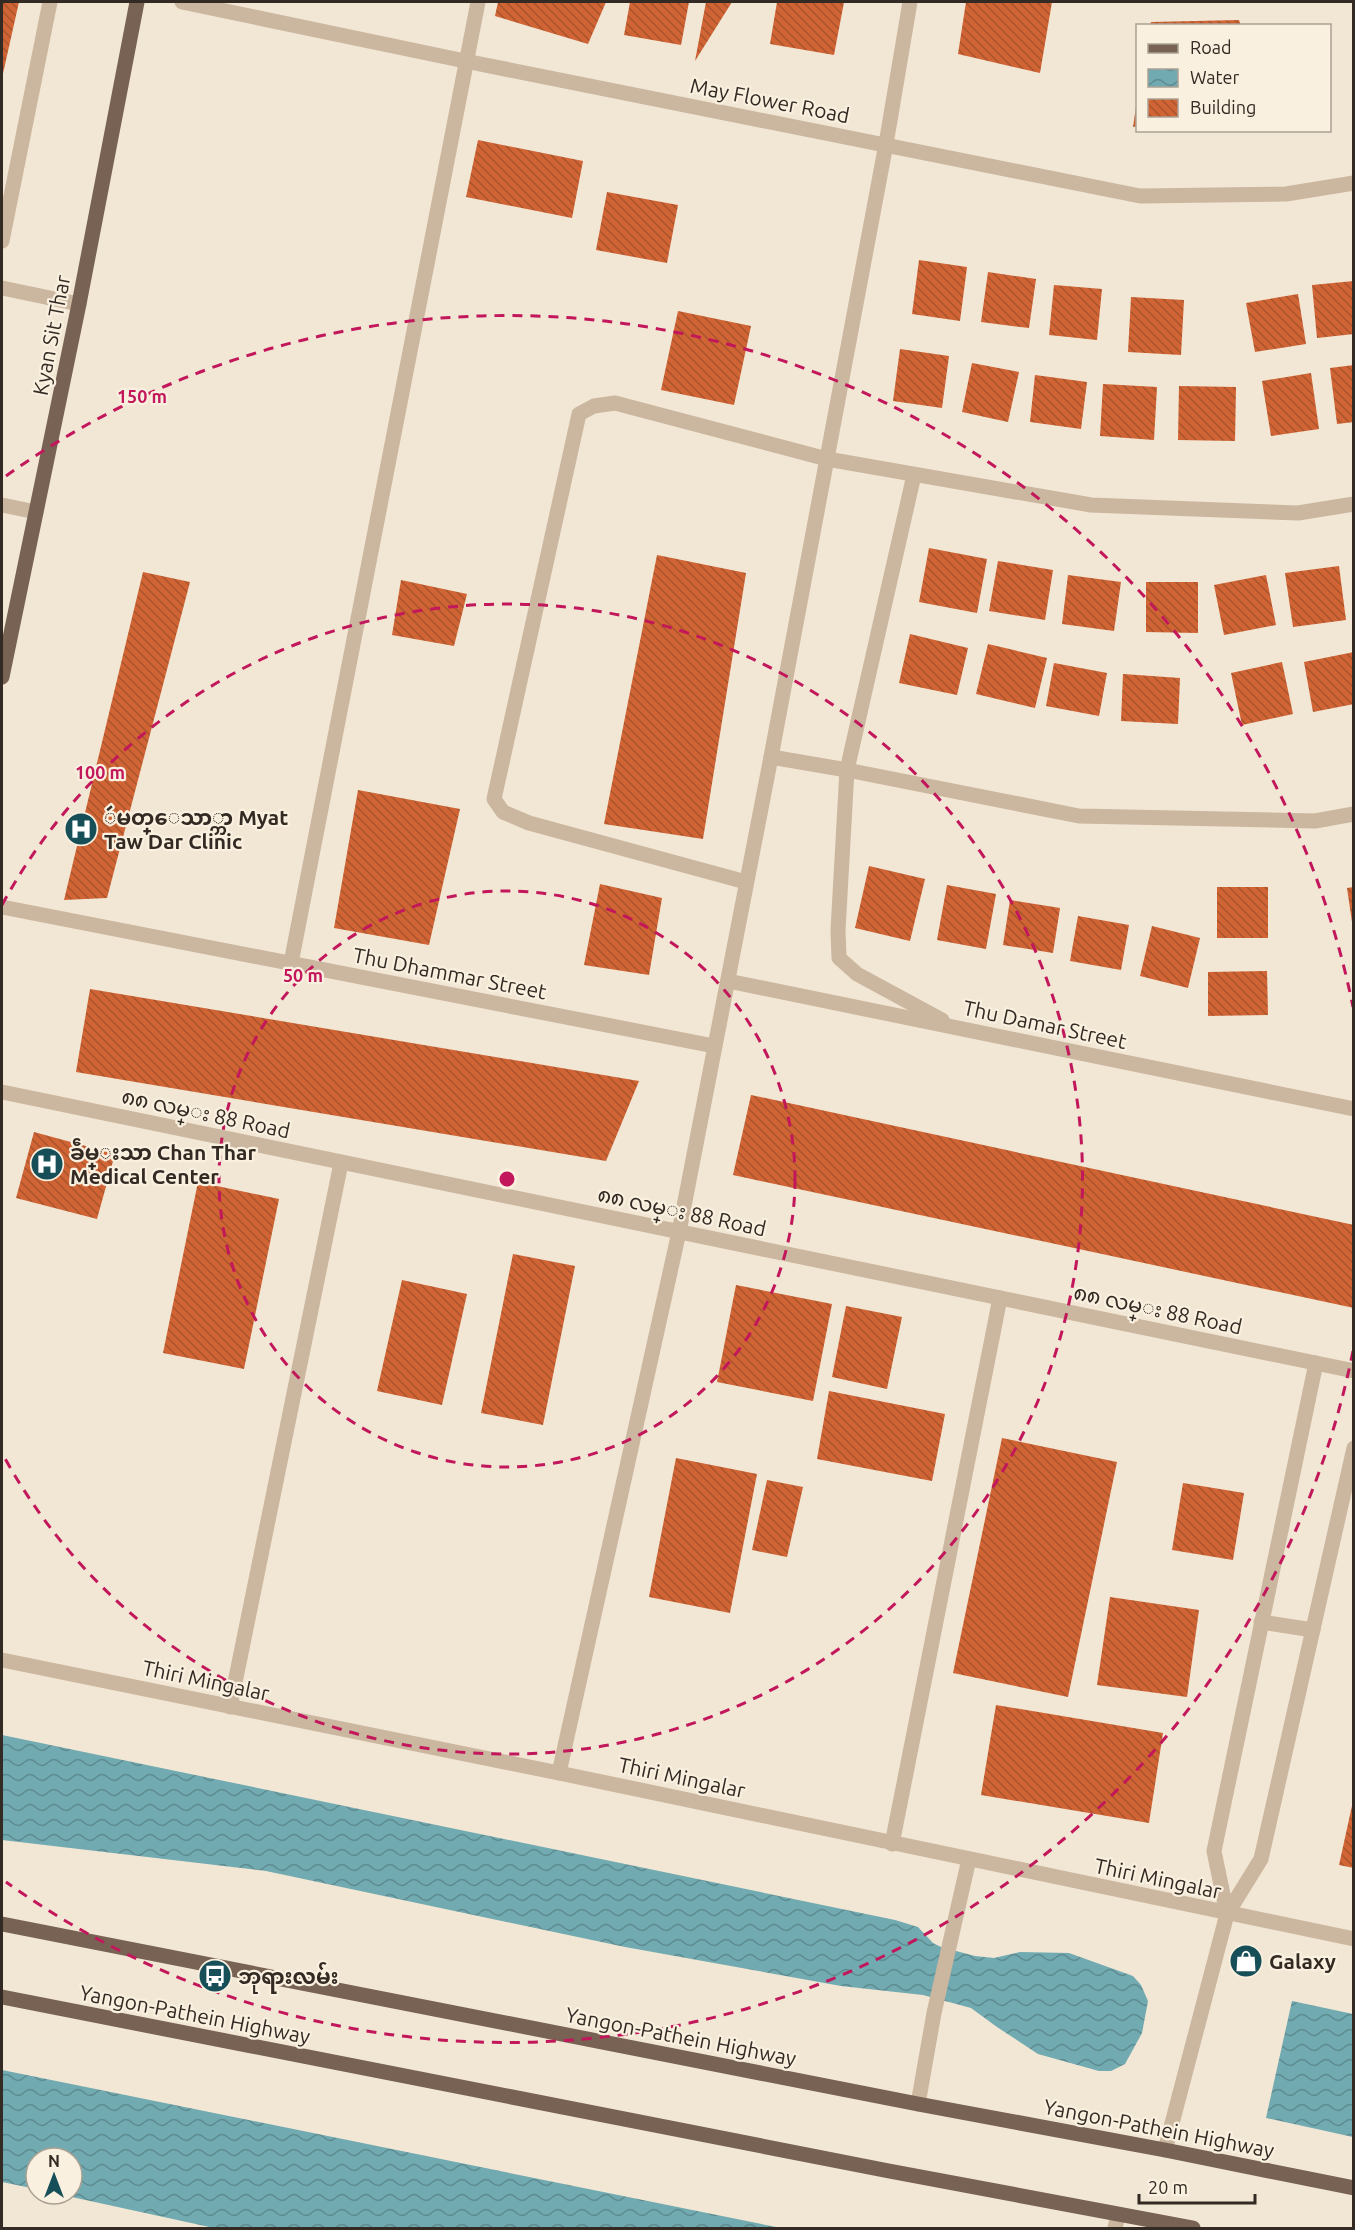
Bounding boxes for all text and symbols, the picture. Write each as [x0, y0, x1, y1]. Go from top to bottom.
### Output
legend [1136, 24, 1331, 132]
text: Road [1190, 37, 1232, 57]
text: Water [1190, 67, 1240, 87]
street label: May Flower Road [688, 73, 852, 127]
text: Building [1190, 97, 1256, 117]
street label: Kyan Sit Thar [28, 273, 74, 397]
text: 150 m [117, 386, 167, 406]
text: 100 m [75, 762, 125, 782]
place label: ဴမတ္ေသာ္တာ Myat Taw Dar Clinic [104, 805, 288, 853]
hospital icon: ဴမတ္ေသာ္တာ Myat Taw Dar Clinic [63, 811, 99, 847]
street label: Thu Dhammar Street [351, 942, 549, 1004]
text: 50 m [283, 965, 323, 985]
street label: Thu Damar Street [961, 995, 1129, 1053]
street label: ၈၈ လမ္း 88 Road [118, 1083, 292, 1148]
place label: ခဵမ္းသာ Chan Thar Medical Center [70, 1138, 256, 1188]
hospital icon: ခဵမ္းသာ Chan Thar Medical Center [29, 1146, 65, 1182]
centre of rings [497, 1169, 517, 1189]
street label: ၈၈ လမ္း 88 Road [594, 1181, 768, 1246]
street label: ၈၈ လမ္း 88 Road [1070, 1279, 1244, 1344]
street label: Thiri Mingalar [140, 1655, 272, 1705]
street label: Thiri Mingalar [616, 1752, 748, 1802]
street label: Thiri Mingalar [1092, 1853, 1224, 1903]
shop icon: Galaxy [1228, 1943, 1264, 1979]
place label: Galaxy [1269, 1949, 1336, 1973]
bus stop icon: ဘုရားလမ်း [197, 1958, 233, 1994]
place label: ဘုရားလမ်း [238, 1961, 339, 1994]
street label: Yangon-Pathein Highway [78, 1980, 312, 2048]
street label: Yangon-Pathein Highway [564, 2002, 798, 2070]
street label: Yangon-Pathein Highway [1042, 2094, 1276, 2162]
north arrow [24, 2146, 84, 2206]
text: N [48, 2152, 60, 2170]
scale bar [1139, 2167, 1254, 2205]
text: 20 m [1148, 2177, 1188, 2197]

